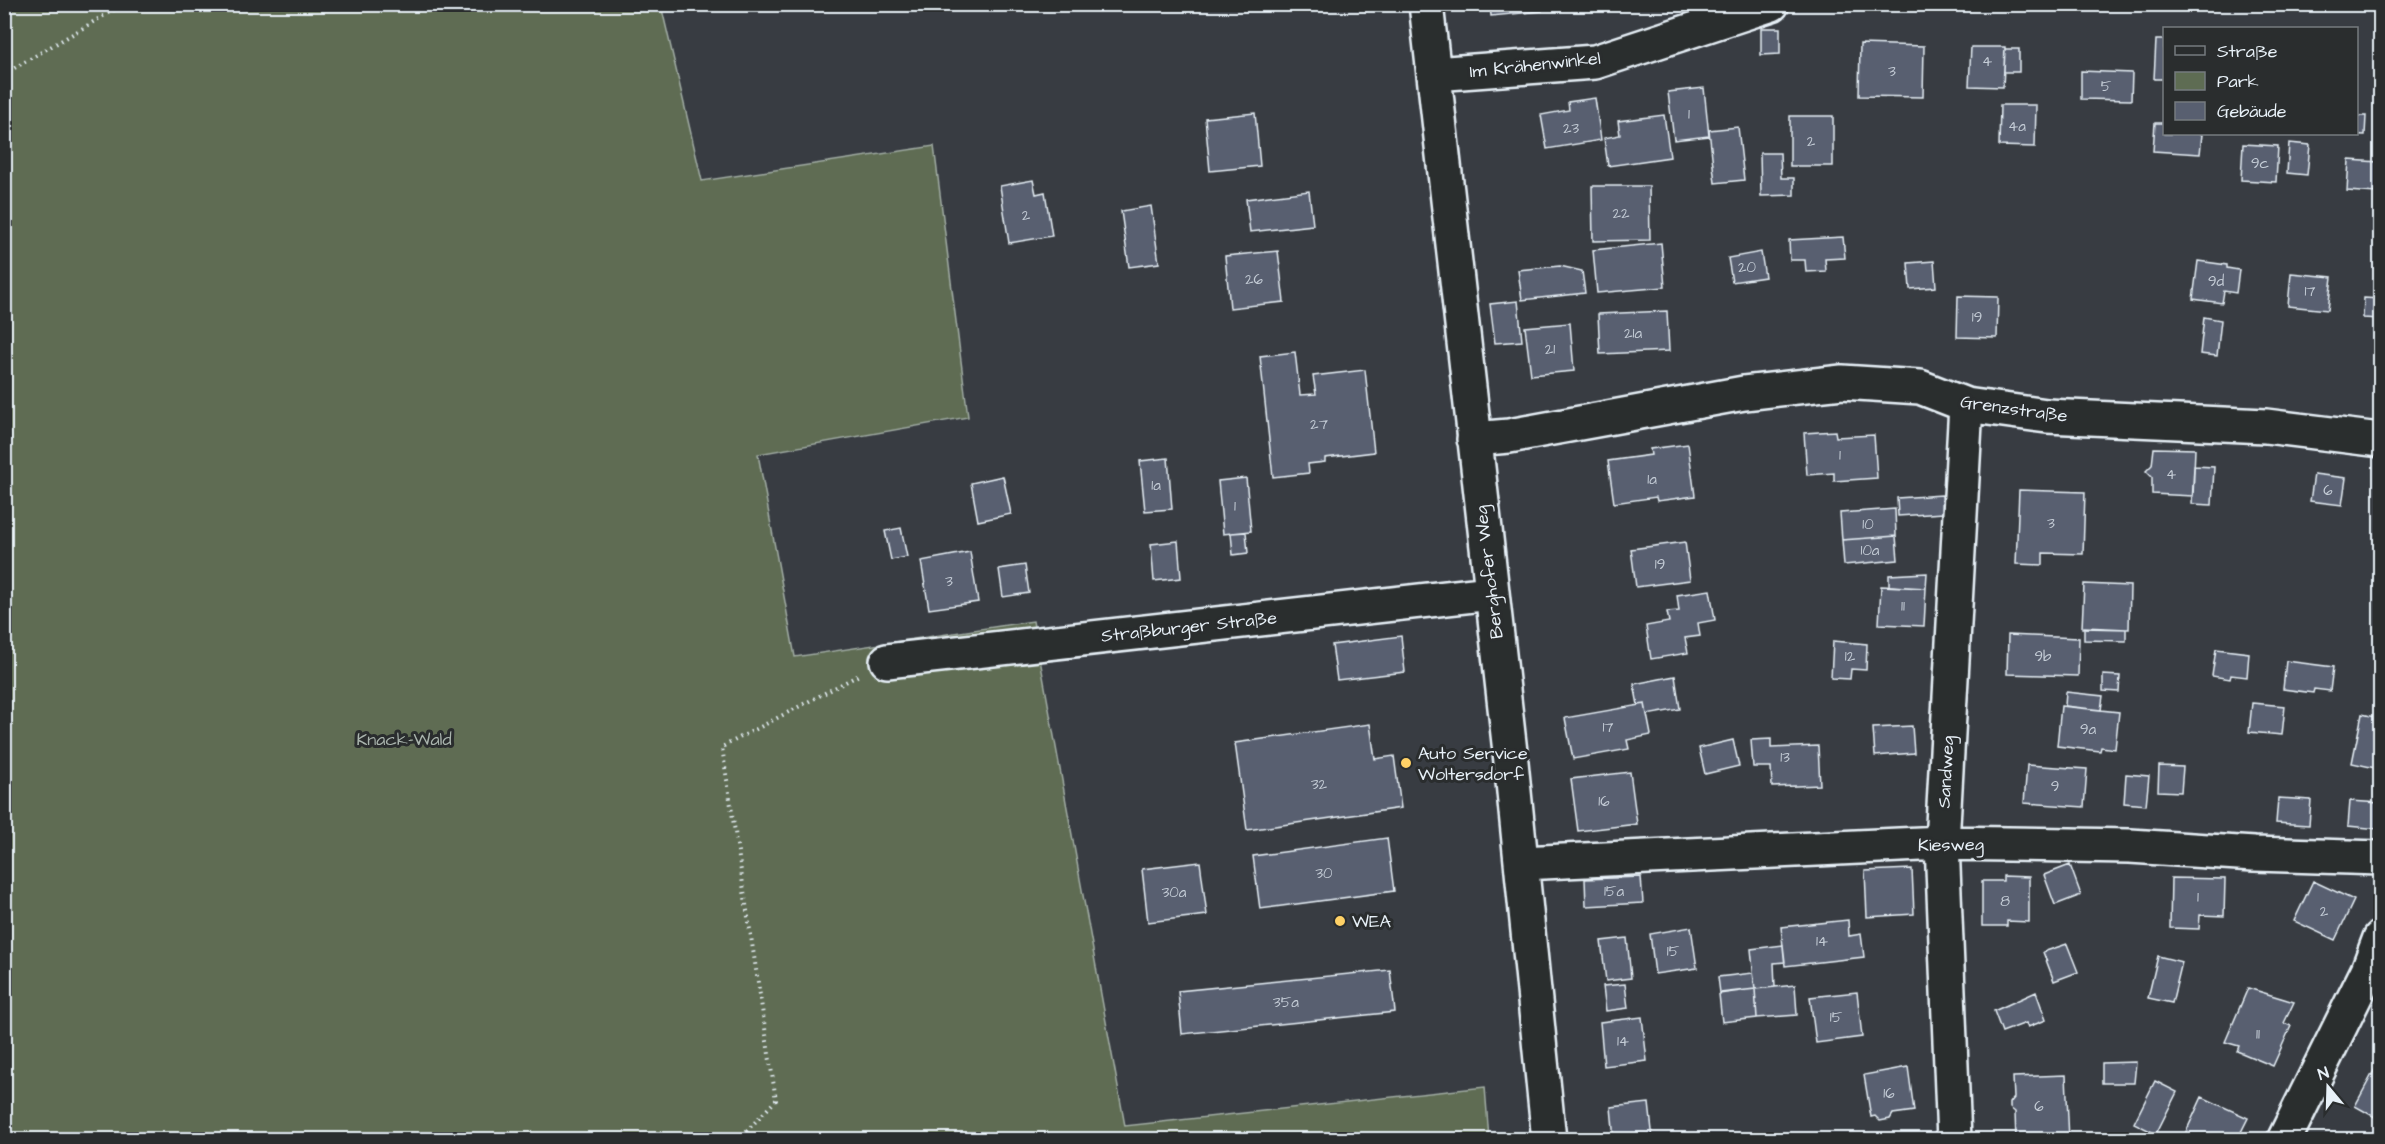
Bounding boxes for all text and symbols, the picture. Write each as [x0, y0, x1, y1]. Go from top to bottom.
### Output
legend [2163, 27, 2358, 135]
text: Straße [2217, 39, 2278, 64]
street label: Im Krähenwinkel [1468, 46, 1602, 84]
house number: 4 [1982, 51, 1992, 72]
house number: 3 [1888, 61, 1896, 82]
text: Park [2217, 69, 2259, 94]
house number: 5 [2101, 76, 2112, 97]
text: Gebäude [2217, 99, 2287, 124]
house number: 1 [1688, 104, 1690, 125]
house number: 4a [2008, 116, 2026, 137]
house number: 23 [1563, 118, 1579, 139]
house number: 2 [1807, 131, 1816, 152]
house number: 9c [2251, 153, 2270, 174]
house number: 22 [1612, 203, 1630, 224]
house number: 2 [1022, 205, 1031, 226]
house number: 20 [1738, 257, 1757, 278]
house number: 26 [1245, 269, 1264, 290]
house number: 9d [2208, 271, 2224, 292]
house number: 17 [2304, 281, 2316, 302]
house number: 19 [1972, 307, 1982, 328]
house number: 21a [1624, 323, 1642, 344]
house number: 21 [1545, 339, 1555, 360]
street label: Grenzstraße [1959, 389, 2069, 429]
house number: 27 [1310, 414, 1328, 435]
house number: 1 [1839, 445, 1841, 466]
house number: 4 [2166, 464, 2176, 485]
house number: 1a [1647, 469, 1657, 490]
house number: 1a [1151, 475, 1161, 496]
house number: 6 [2323, 480, 2333, 501]
house number: 1 [1234, 496, 1236, 517]
street label: Berghofer Weg [1468, 504, 1511, 640]
house number: 3 [2047, 513, 2055, 534]
house number: 10 [1862, 514, 1874, 535]
house number: 10a [1860, 540, 1880, 561]
house number: 19 [1655, 554, 1665, 575]
house number: 3 [945, 571, 953, 592]
house number: 11 [1901, 596, 1905, 617]
street label: Straßburger Straße [1100, 605, 1278, 650]
house number: 12 [1845, 646, 1856, 667]
house number: 9b [2035, 646, 2052, 667]
house number: 17 [1602, 717, 1614, 738]
house number: 9a [2080, 719, 2096, 740]
park label: Knack-Wald [356, 727, 452, 752]
street label: Sandweg [1932, 735, 1961, 809]
place label: Auto Service Woltersdorf [1418, 741, 1528, 787]
house number: 13 [1780, 747, 1790, 768]
marker: Auto Service Woltersdorf [1399, 756, 1413, 770]
house number: 32 [1311, 774, 1328, 795]
house number: 9 [2051, 776, 2059, 797]
house number: 16 [1598, 791, 1610, 812]
street label: Kiesweg [1918, 832, 1984, 859]
house number: 30 [1315, 863, 1333, 884]
house number: 15a [1604, 881, 1624, 902]
house number: 30a [1162, 882, 1187, 903]
house number: 1 [2197, 887, 2199, 908]
house number: 8 [2000, 891, 2010, 912]
house number: 2 [2320, 901, 2329, 922]
place label: WEA [1352, 909, 1392, 934]
marker: WEA [1333, 914, 1347, 928]
house number: 14 [1816, 931, 1828, 952]
house number: 15 [1667, 941, 1680, 962]
house number: 35a [1273, 992, 1299, 1013]
house number: 15 [1830, 1007, 1843, 1028]
house number: 11 [2256, 1024, 2260, 1045]
house number: 14 [1617, 1031, 1629, 1052]
north arrow [2298, 1057, 2358, 1117]
text: N [2315, 1062, 2332, 1086]
house number: 16 [1883, 1083, 1895, 1104]
house number: 6 [2034, 1096, 2044, 1117]

